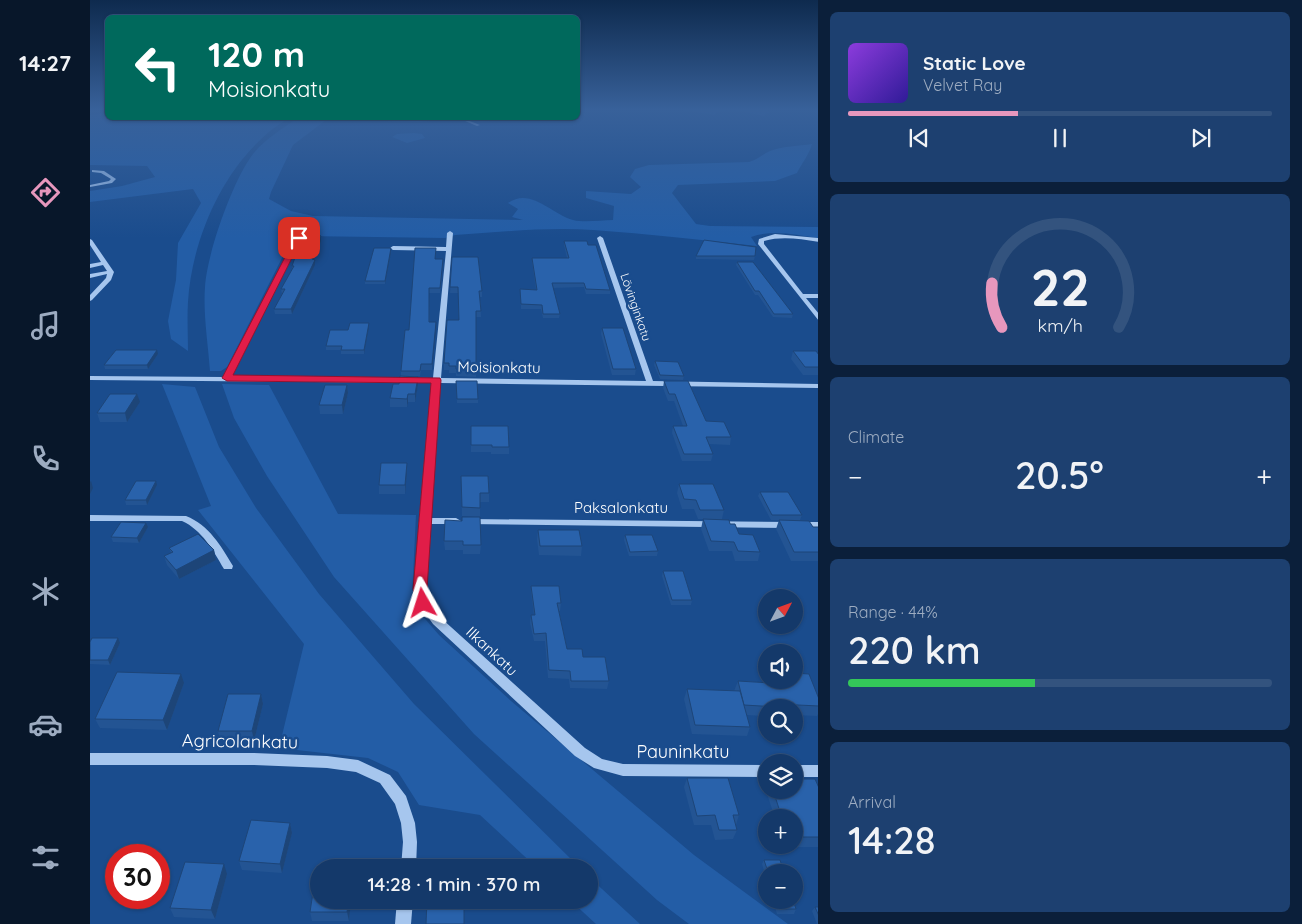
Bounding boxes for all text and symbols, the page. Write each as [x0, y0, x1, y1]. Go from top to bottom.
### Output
text: 120 m [208, 32, 305, 76]
icon: left [125, 35, 190, 100]
text: 14:27 [19, 49, 71, 77]
text: Static Love [923, 51, 1026, 75]
text: Moisionkatu [208, 75, 330, 103]
text: Velvet Ray [923, 75, 1002, 95]
icon: previous [905, 124, 933, 152]
icon: pause [1046, 124, 1074, 152]
icon: next [1187, 124, 1215, 152]
icon: directions [28, 175, 63, 210]
pin [278, 217, 320, 259]
icon: arrive [285, 224, 313, 252]
text: 22 [1030, 254, 1090, 319]
street label: Lövinginkatu [617, 271, 655, 343]
icon: music [28, 308, 63, 343]
text: km/h [1037, 314, 1083, 336]
street label: Moisionkatu [457, 357, 541, 377]
text: Climate [848, 427, 904, 447]
icon: phone [28, 441, 63, 476]
text: 20.5° [1015, 451, 1104, 499]
text: − [848, 459, 863, 494]
text: + [1256, 459, 1272, 494]
street label: Paksalonkatu [574, 498, 668, 517]
icon: climate [28, 574, 63, 609]
position arrow [396, 576, 448, 628]
north arrow [758, 589, 802, 634]
map controls [758, 589, 803, 909]
text: Range · 44% [848, 602, 938, 622]
street label: Ilkankatu [462, 622, 522, 680]
text: 220 km [848, 626, 981, 674]
button: sound [758, 644, 803, 689]
button: search [758, 699, 803, 744]
icon: car [28, 707, 63, 742]
street label: Agricolankatu [182, 728, 298, 754]
street label: Pauninkatu [636, 740, 730, 763]
button: layers [758, 754, 803, 799]
text: Arrival [848, 792, 896, 812]
button: + [758, 809, 803, 854]
text: 14:28 [848, 816, 935, 864]
icon: filters [28, 840, 63, 875]
speed limit sign: 30 [105, 844, 170, 909]
button: − [758, 864, 803, 909]
text: 14:28 · 1 min · 370 m [367, 872, 541, 896]

